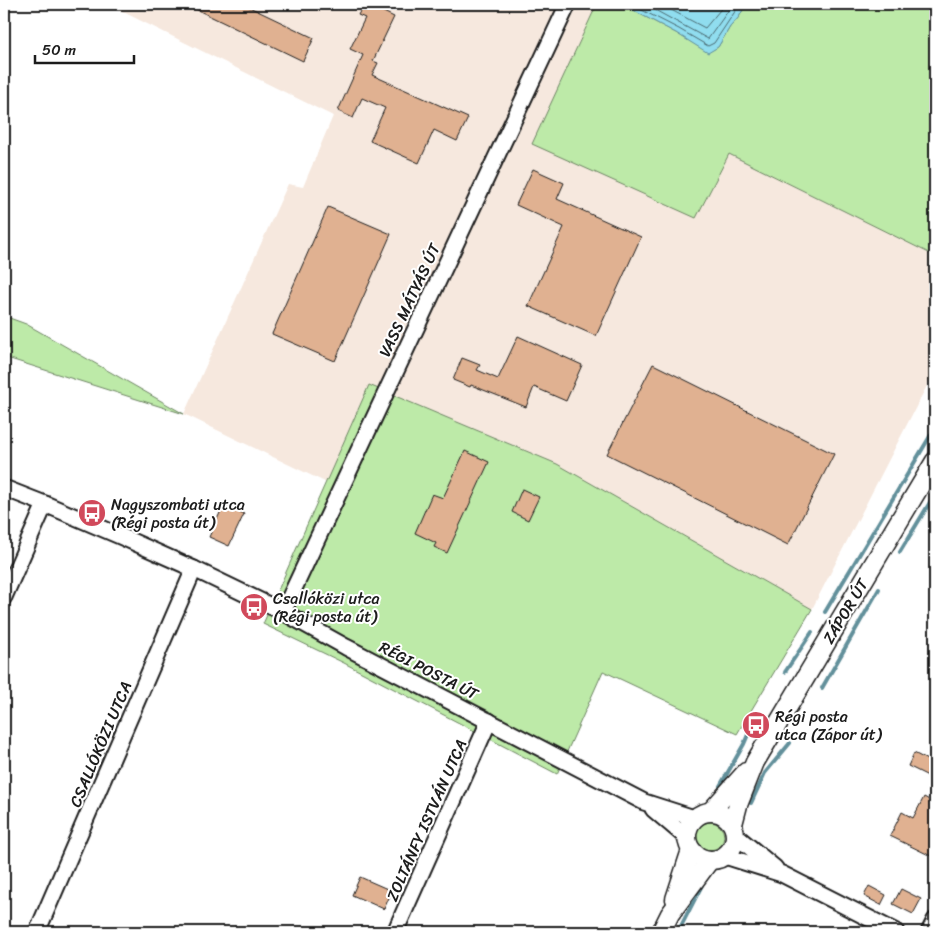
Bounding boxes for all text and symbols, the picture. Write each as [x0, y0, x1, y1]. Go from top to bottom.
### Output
scale bar [35, 32, 134, 64]
text: 50 m [42, 37, 77, 63]
street label: VASS MÁTYÁS ÚT [370, 237, 449, 362]
place label: Nagyszombati utca (Régi posta út) [111, 490, 245, 537]
bus stop icon: Nagyszombati utca (Régi posta út) [77, 498, 107, 528]
street label: ZÁPOR ÚT [814, 572, 877, 650]
place label: Csallóközi utca (Régi posta út) [273, 584, 379, 631]
bus stop icon: Csallóközi utca (Régi posta út) [239, 592, 269, 622]
street label: RÉGI POSTA ÚT [374, 633, 485, 708]
street label: CSALLÓKÖZI UTCA [61, 677, 140, 812]
place label: Régi posta utca (Zápor út) [775, 702, 883, 749]
bus stop icon: Régi posta utca (Zápor út) [741, 710, 771, 740]
street label: ZOLTÁNFY ISTVÁN UTCA [378, 734, 475, 906]

